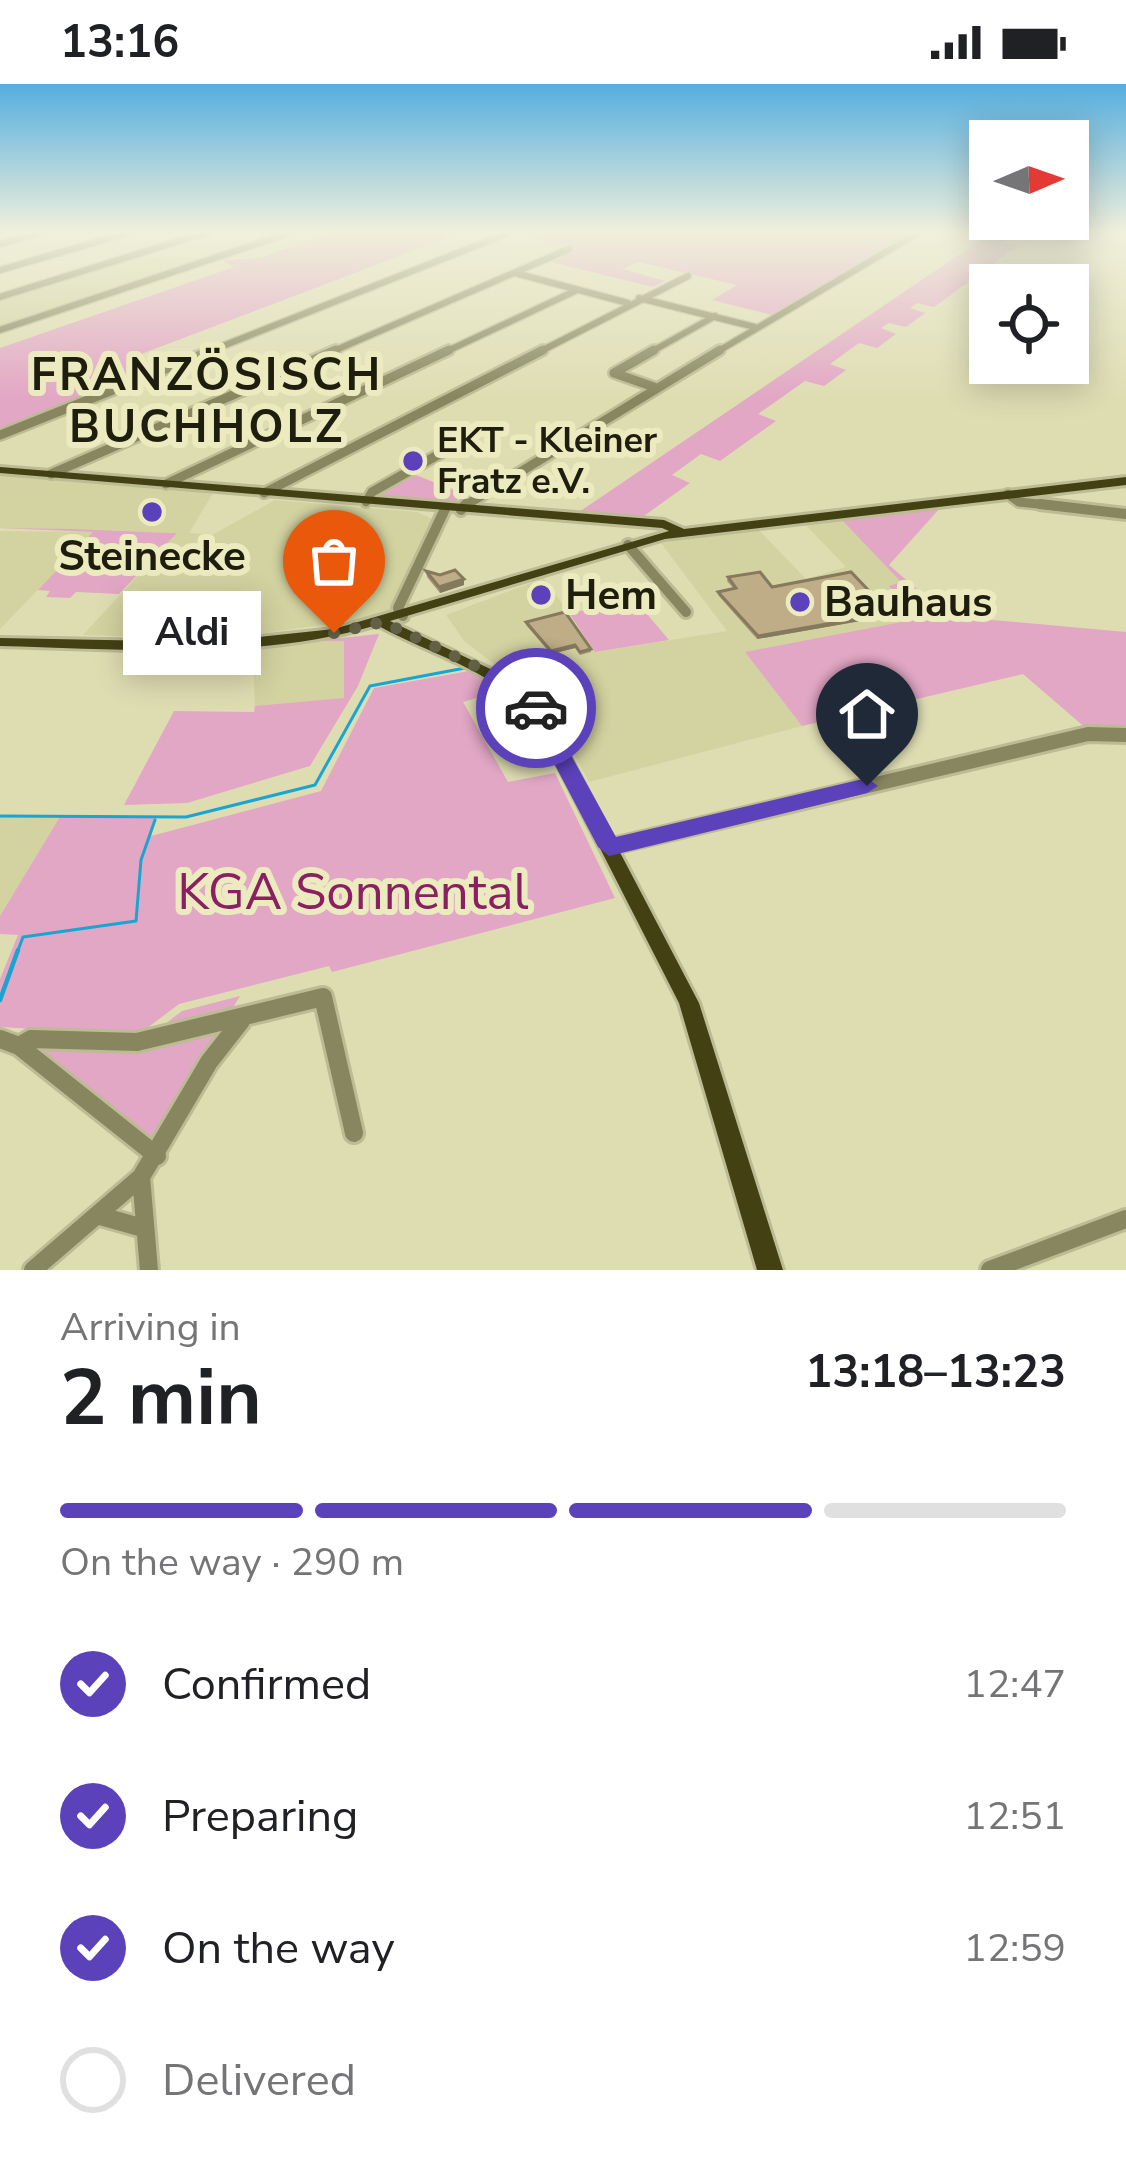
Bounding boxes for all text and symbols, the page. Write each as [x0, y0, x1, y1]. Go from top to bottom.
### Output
text: 13:16 [60, 12, 179, 73]
north arrow [969, 120, 1089, 240]
map controls [969, 120, 1089, 384]
button: locate [969, 264, 1089, 384]
district label: FRANZÖSISCH BUCHHOLZ [31, 345, 383, 458]
place label: EKT - Kleiner Fratz e.V. [437, 416, 657, 506]
marker: EKT - Kleiner Fratz e.V. [400, 448, 426, 474]
marker: Steinecke [139, 499, 165, 525]
pin [283, 510, 385, 633]
place label: Steinecke [58, 528, 246, 585]
icon: bag [301, 528, 367, 594]
place label: Hem [565, 567, 657, 624]
place label: Bauhaus [824, 574, 993, 631]
marker: Hem [528, 582, 554, 608]
marker: Bauhaus [787, 589, 813, 615]
callout: Aldi [124, 591, 262, 675]
text: Aldi [155, 606, 229, 659]
courier [476, 648, 596, 768]
pin [816, 663, 918, 786]
icon: car [503, 675, 569, 741]
icon: home [834, 681, 900, 747]
park label: KGA Sonnental [177, 857, 529, 927]
text: Arriving in [60, 1301, 241, 1354]
text: 13:18–13:23 [805, 1342, 1066, 1403]
text: 2 min [60, 1345, 262, 1452]
text: On the way · 290 m [60, 1536, 404, 1589]
icon: check [60, 1651, 126, 1717]
text: Confirmed [162, 1654, 371, 1715]
text: 12:47 [964, 1658, 1066, 1711]
icon: check [60, 1783, 126, 1849]
text: Preparing [162, 1786, 358, 1847]
text: 12:51 [964, 1790, 1066, 1843]
icon: check [60, 1915, 126, 1981]
text: On the way [162, 1918, 395, 1979]
text: 12:59 [964, 1922, 1066, 1975]
text: Delivered [162, 2050, 356, 2111]

